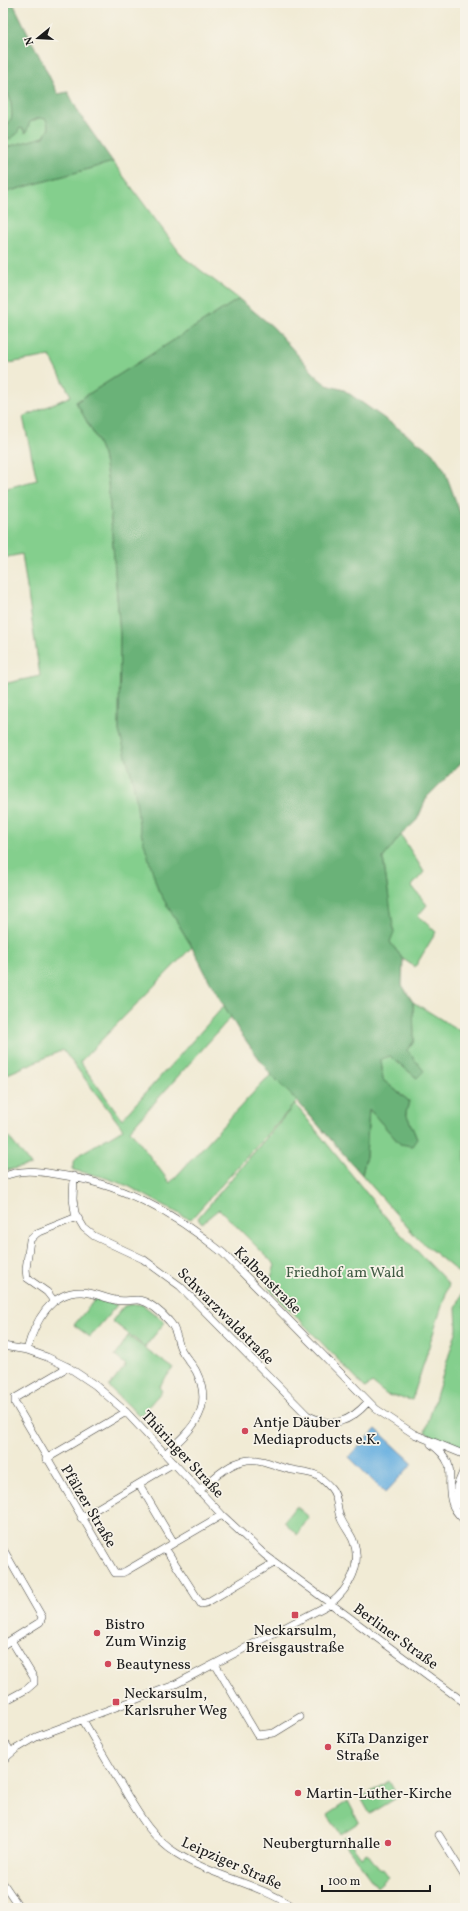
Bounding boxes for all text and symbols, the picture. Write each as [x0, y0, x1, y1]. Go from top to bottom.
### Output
north arrow [18, 18, 58, 58]
text: N [22, 35, 38, 47]
street label: Kalbenstraße [228, 1243, 305, 1320]
park label: Friedhof am Wald [286, 1263, 404, 1284]
street label: Schwarzwaldstraße [172, 1264, 278, 1370]
street label: Thüringer Straße [136, 1407, 228, 1504]
place label: Antje Däuber Mediaproducts e.K. [253, 1413, 380, 1451]
marker: Antje Däuber Mediaproducts e.K. [240, 1426, 250, 1436]
street label: Pfälzer Straße [55, 1461, 121, 1552]
street label: Berliner Straße [348, 1599, 442, 1675]
marker: Neckarsulm, Breisgaustraße [290, 1610, 300, 1620]
place label: Bistro Zum Winzig [105, 1615, 187, 1653]
place label: Neckarsulm, Breisgaustraße [246, 1621, 344, 1659]
marker: Bistro Zum Winzig [92, 1628, 102, 1638]
place label: Beautyness [116, 1655, 191, 1676]
marker: Beautyness [103, 1659, 113, 1669]
place label: Neckarsulm, Karlsruher Weg [124, 1684, 227, 1722]
marker: Neckarsulm, Karlsruher Weg [111, 1697, 121, 1707]
place label: KiTa Danziger Straße [336, 1729, 428, 1767]
marker: KiTa Danziger Straße [323, 1742, 333, 1752]
place label: Martin-Luther-Kirche [306, 1784, 452, 1805]
marker: Martin-Luther-Kirche [293, 1788, 303, 1798]
street label: Leipziger Straße [178, 1833, 285, 1896]
place label: Neubergturnhalle [263, 1834, 380, 1855]
marker: Neubergturnhalle [383, 1838, 393, 1848]
scale bar [322, 1867, 430, 1893]
text: 100 m [328, 1874, 361, 1890]

